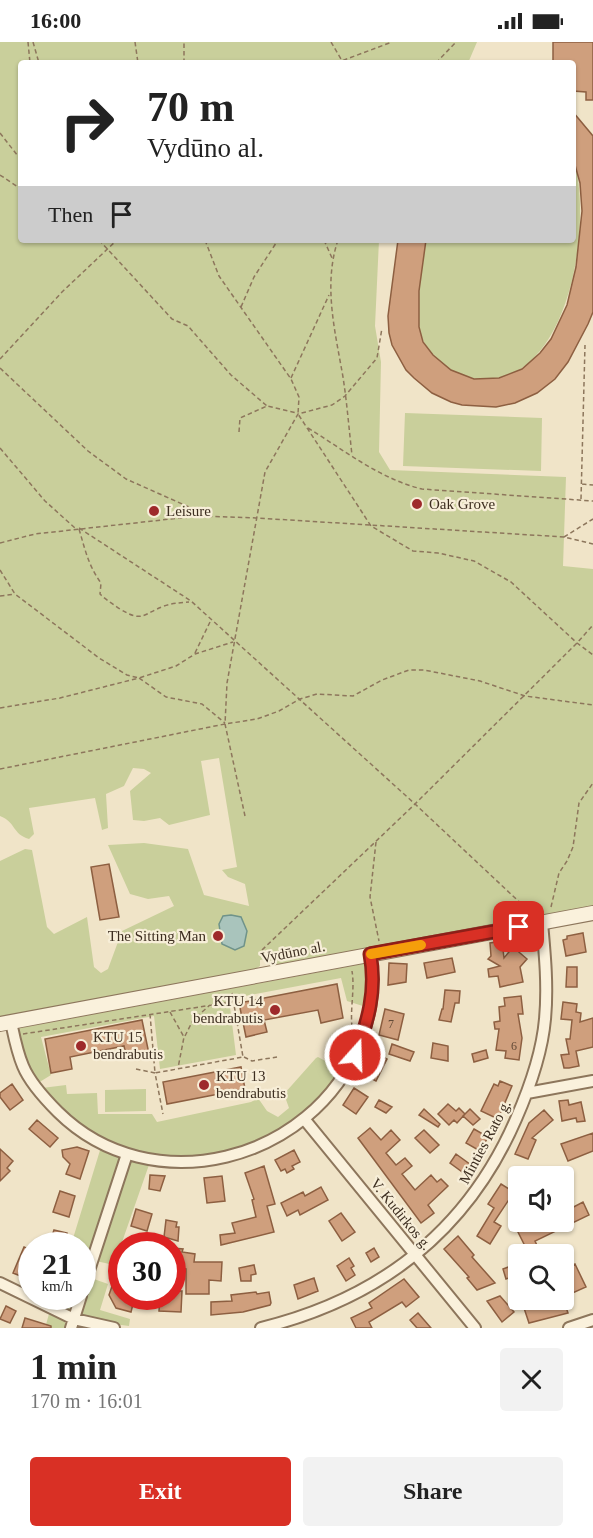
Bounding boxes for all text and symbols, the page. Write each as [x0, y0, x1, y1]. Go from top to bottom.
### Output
text: 16:00 [30, 8, 81, 33]
icon: right [48, 84, 126, 162]
text: 70 m [147, 84, 235, 130]
text: Vydūno al. [147, 133, 264, 163]
icon: arrive [105, 198, 138, 231]
text: Then [48, 202, 93, 227]
place label: Oak Grove [429, 496, 496, 512]
marker: Oak Grove [410, 497, 424, 511]
place label: Leisure [166, 503, 211, 519]
marker: Leisure [147, 504, 161, 518]
pin [493, 901, 544, 952]
icon: arrive [502, 910, 535, 943]
place label: The Sitting Man [108, 928, 206, 944]
marker: The Sitting Man [211, 929, 225, 943]
street label: Vydūno al. [260, 938, 326, 966]
place label: KTU 14 bendrabutis [193, 993, 263, 1026]
marker: KTU 14 bendrabutis [268, 1003, 282, 1017]
house number: 7 [388, 1017, 394, 1031]
position arrow [323, 1023, 387, 1087]
place label: KTU 15 bendrabutis [93, 1029, 163, 1062]
marker: KTU 15 bendrabutis [74, 1039, 88, 1053]
house number: 6 [511, 1039, 517, 1053]
place label: KTU 13 bendrabutis [216, 1068, 286, 1101]
marker: KTU 13 bendrabutis [197, 1078, 211, 1092]
street label: Minties Rato g. [456, 1097, 514, 1187]
map controls [508, 1166, 574, 1310]
button: sound [508, 1166, 574, 1232]
street label: V. Kudirkos g. [367, 1175, 435, 1253]
speed limit sign: 30 [108, 1232, 186, 1310]
button: search [508, 1244, 574, 1310]
text: 21 [42, 1247, 72, 1280]
text: km/h [42, 1278, 72, 1294]
text: 1 min [30, 1347, 117, 1387]
button: close [500, 1348, 563, 1411]
text: 170 m · 16:01 [30, 1390, 143, 1412]
button: Exit [30, 1457, 291, 1526]
button: Share [303, 1457, 563, 1526]

